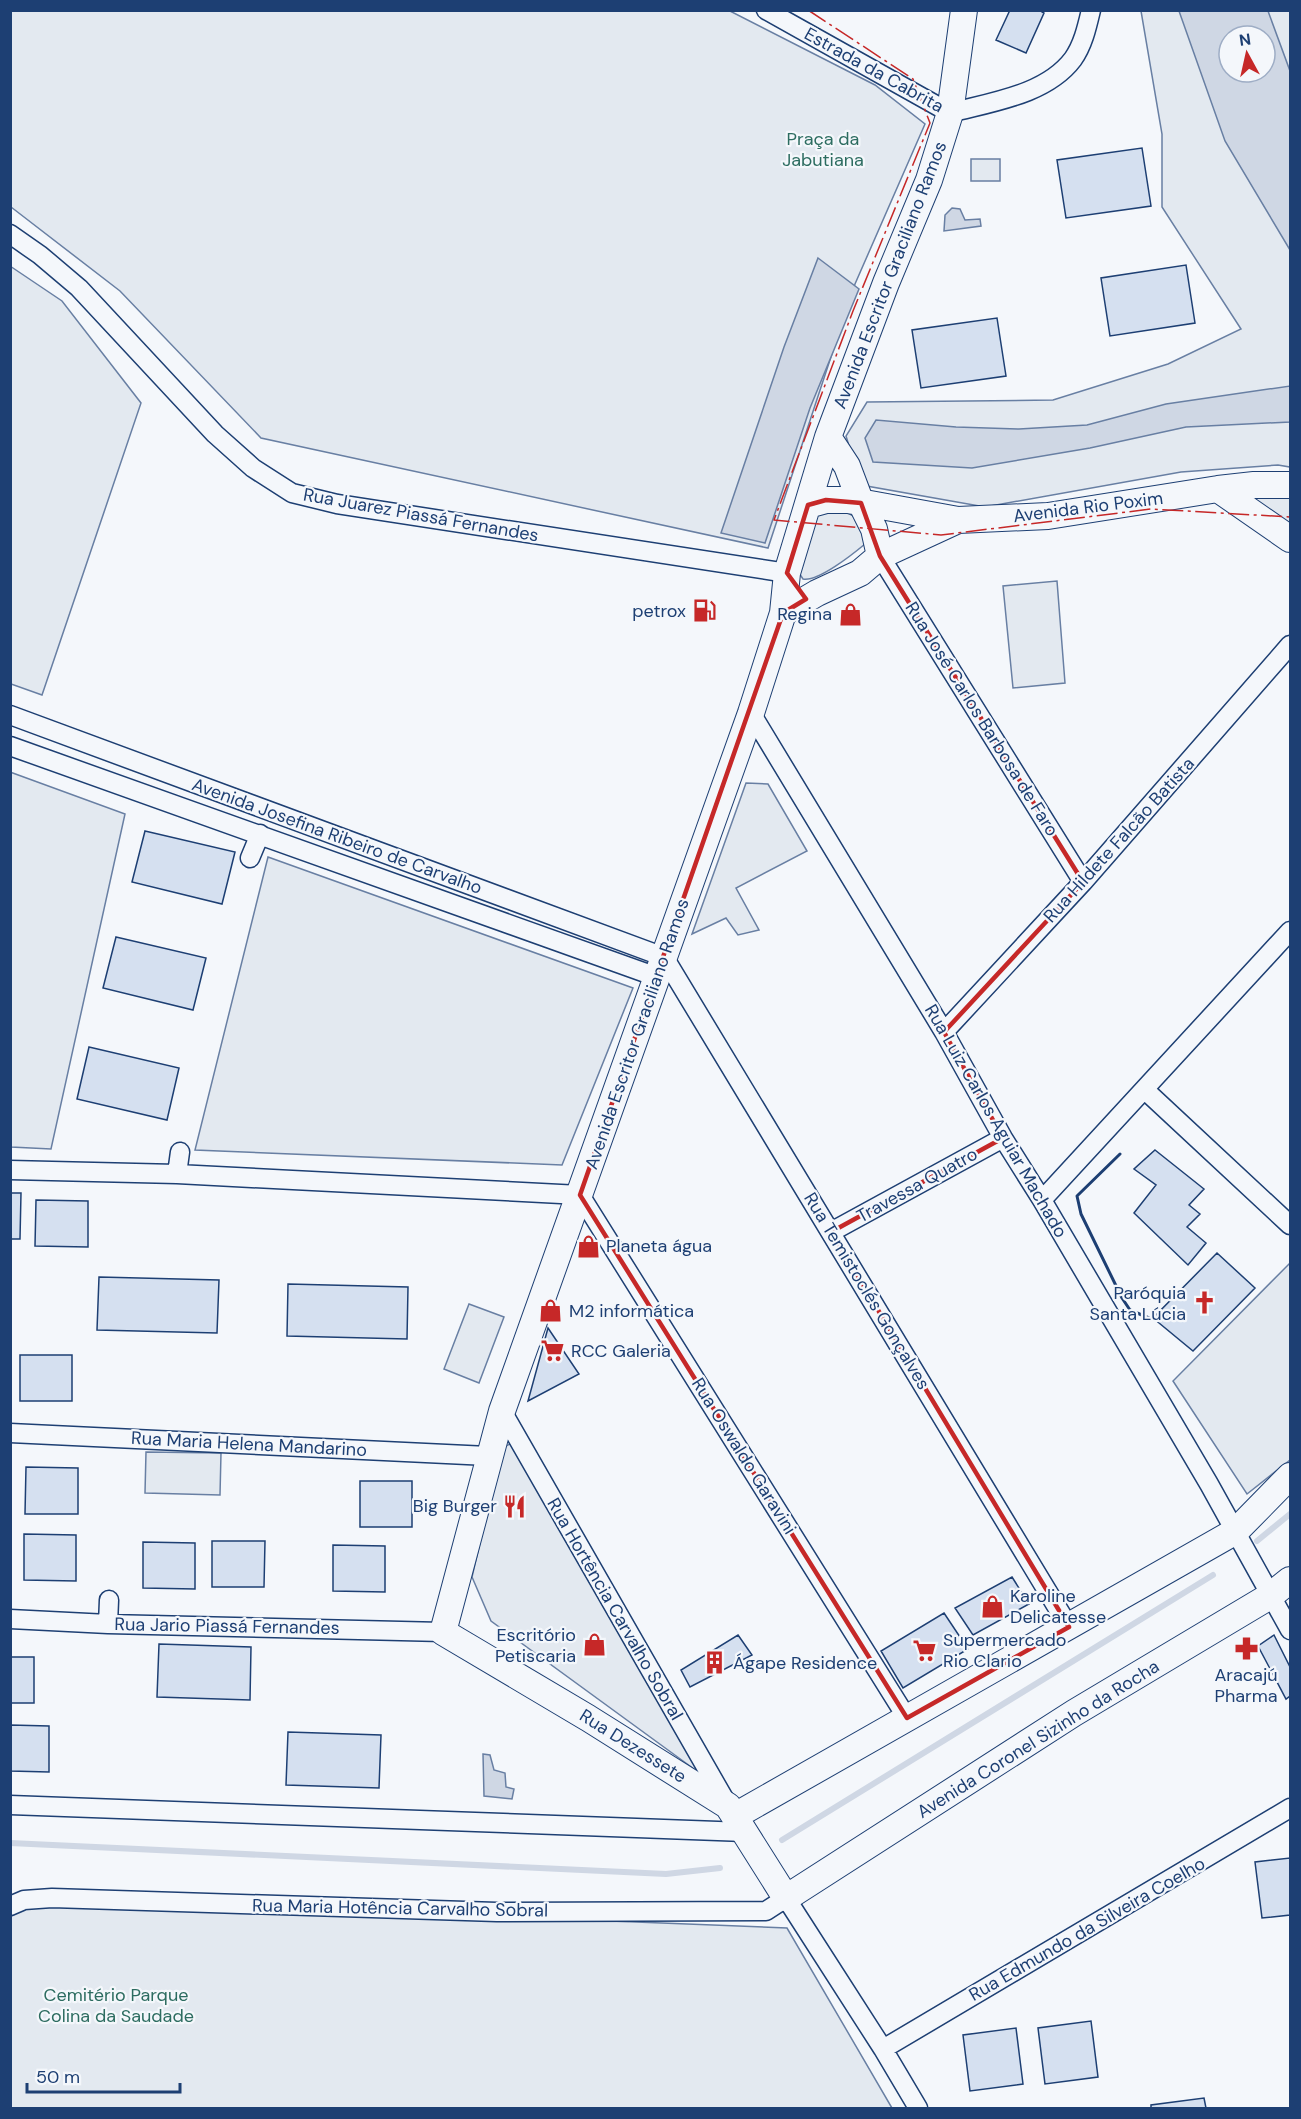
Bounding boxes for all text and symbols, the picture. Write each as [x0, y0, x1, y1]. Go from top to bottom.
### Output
street label: Estrada da Cabrita [800, 22, 948, 118]
north arrow [1217, 24, 1277, 84]
text: N [1238, 28, 1252, 51]
park label: Praça da Jabutiana [782, 127, 864, 172]
street label: Avenida Escritor Graciliano Ramos [828, 138, 952, 412]
street label: Rua Juarez Piassá Fernandes [301, 482, 541, 548]
street label: Avenida Rio Poxim [1012, 486, 1164, 528]
street label: Rua José Carlos Barbosa de Faro [900, 597, 1064, 841]
fuel station icon: petrox [691, 598, 717, 624]
place label: petrox [632, 599, 686, 623]
shop icon: Regina [837, 601, 863, 627]
place label: Regina [777, 602, 832, 626]
street label: Rua Hildete Falcão Batista [1038, 752, 1200, 928]
street label: Avenida Josefina Ribeiro de Carvalho [189, 772, 485, 900]
street label: Avenida Escritor Graciliano Ramos [579, 895, 695, 1173]
street label: Rua Luiz Carlos Aguiar Machado [919, 1000, 1073, 1242]
street label: Travessa Quatro [852, 1142, 982, 1228]
street label: Rua Temistoclés Gonçalves [798, 1188, 936, 1394]
shop icon: Planeta água [575, 1233, 601, 1259]
place label: Planeta água [606, 1234, 712, 1258]
place label: Paróquia Santa Lúcia [1090, 1281, 1186, 1326]
church icon: Paróquia Santa Lúcia [1191, 1290, 1217, 1316]
shop icon: M2 informática [538, 1298, 564, 1324]
place label: M2 informática [569, 1299, 694, 1323]
supermarket icon: RCC Galeria [540, 1338, 566, 1364]
place label: RCC Galeria [571, 1339, 671, 1363]
street label: Rua Oswaldo Garavini [686, 1373, 802, 1539]
street label: Rua Maria Helena Mandarino [131, 1426, 367, 1462]
restaurant icon: Big Burger [502, 1493, 528, 1519]
place label: Big Burger [413, 1494, 497, 1518]
street label: Rua Hortência Carvalho Sobral [541, 1494, 689, 1724]
place label: Karoline Delicatesse [1010, 1584, 1106, 1629]
shop icon: Karoline Delicatesse [979, 1593, 1005, 1619]
street label: Rua Jario Piassá Fernandes [114, 1612, 340, 1640]
place label: Escritório Petiscaria [495, 1623, 576, 1668]
place label: Supermercado Rio Clario [943, 1628, 1067, 1673]
shop icon: Escritório Petiscaria [581, 1632, 607, 1658]
pharmacy icon: Aracajú Pharma [1233, 1636, 1259, 1662]
supermarket icon: Supermercado Rio Clario [912, 1637, 938, 1663]
building icon: Ágape Residence [702, 1650, 728, 1676]
place label: Ágape Residence [733, 1651, 877, 1675]
street label: Avenida Coronel Sizinho da Rocha [912, 1654, 1164, 1824]
place label: Aracajú Pharma [1214, 1663, 1278, 1708]
street label: Rua Dezessete [575, 1704, 691, 1788]
street label: Rua Edmundo da Silveira Coelho [965, 1851, 1209, 2007]
street label: Rua Maria Hotência Carvalho Sobral [252, 1893, 548, 1923]
park label: Cemitério Parque Colina da Saudade [38, 1983, 194, 2028]
scale bar [27, 2056, 180, 2094]
text: 50 m [36, 2065, 80, 2089]

